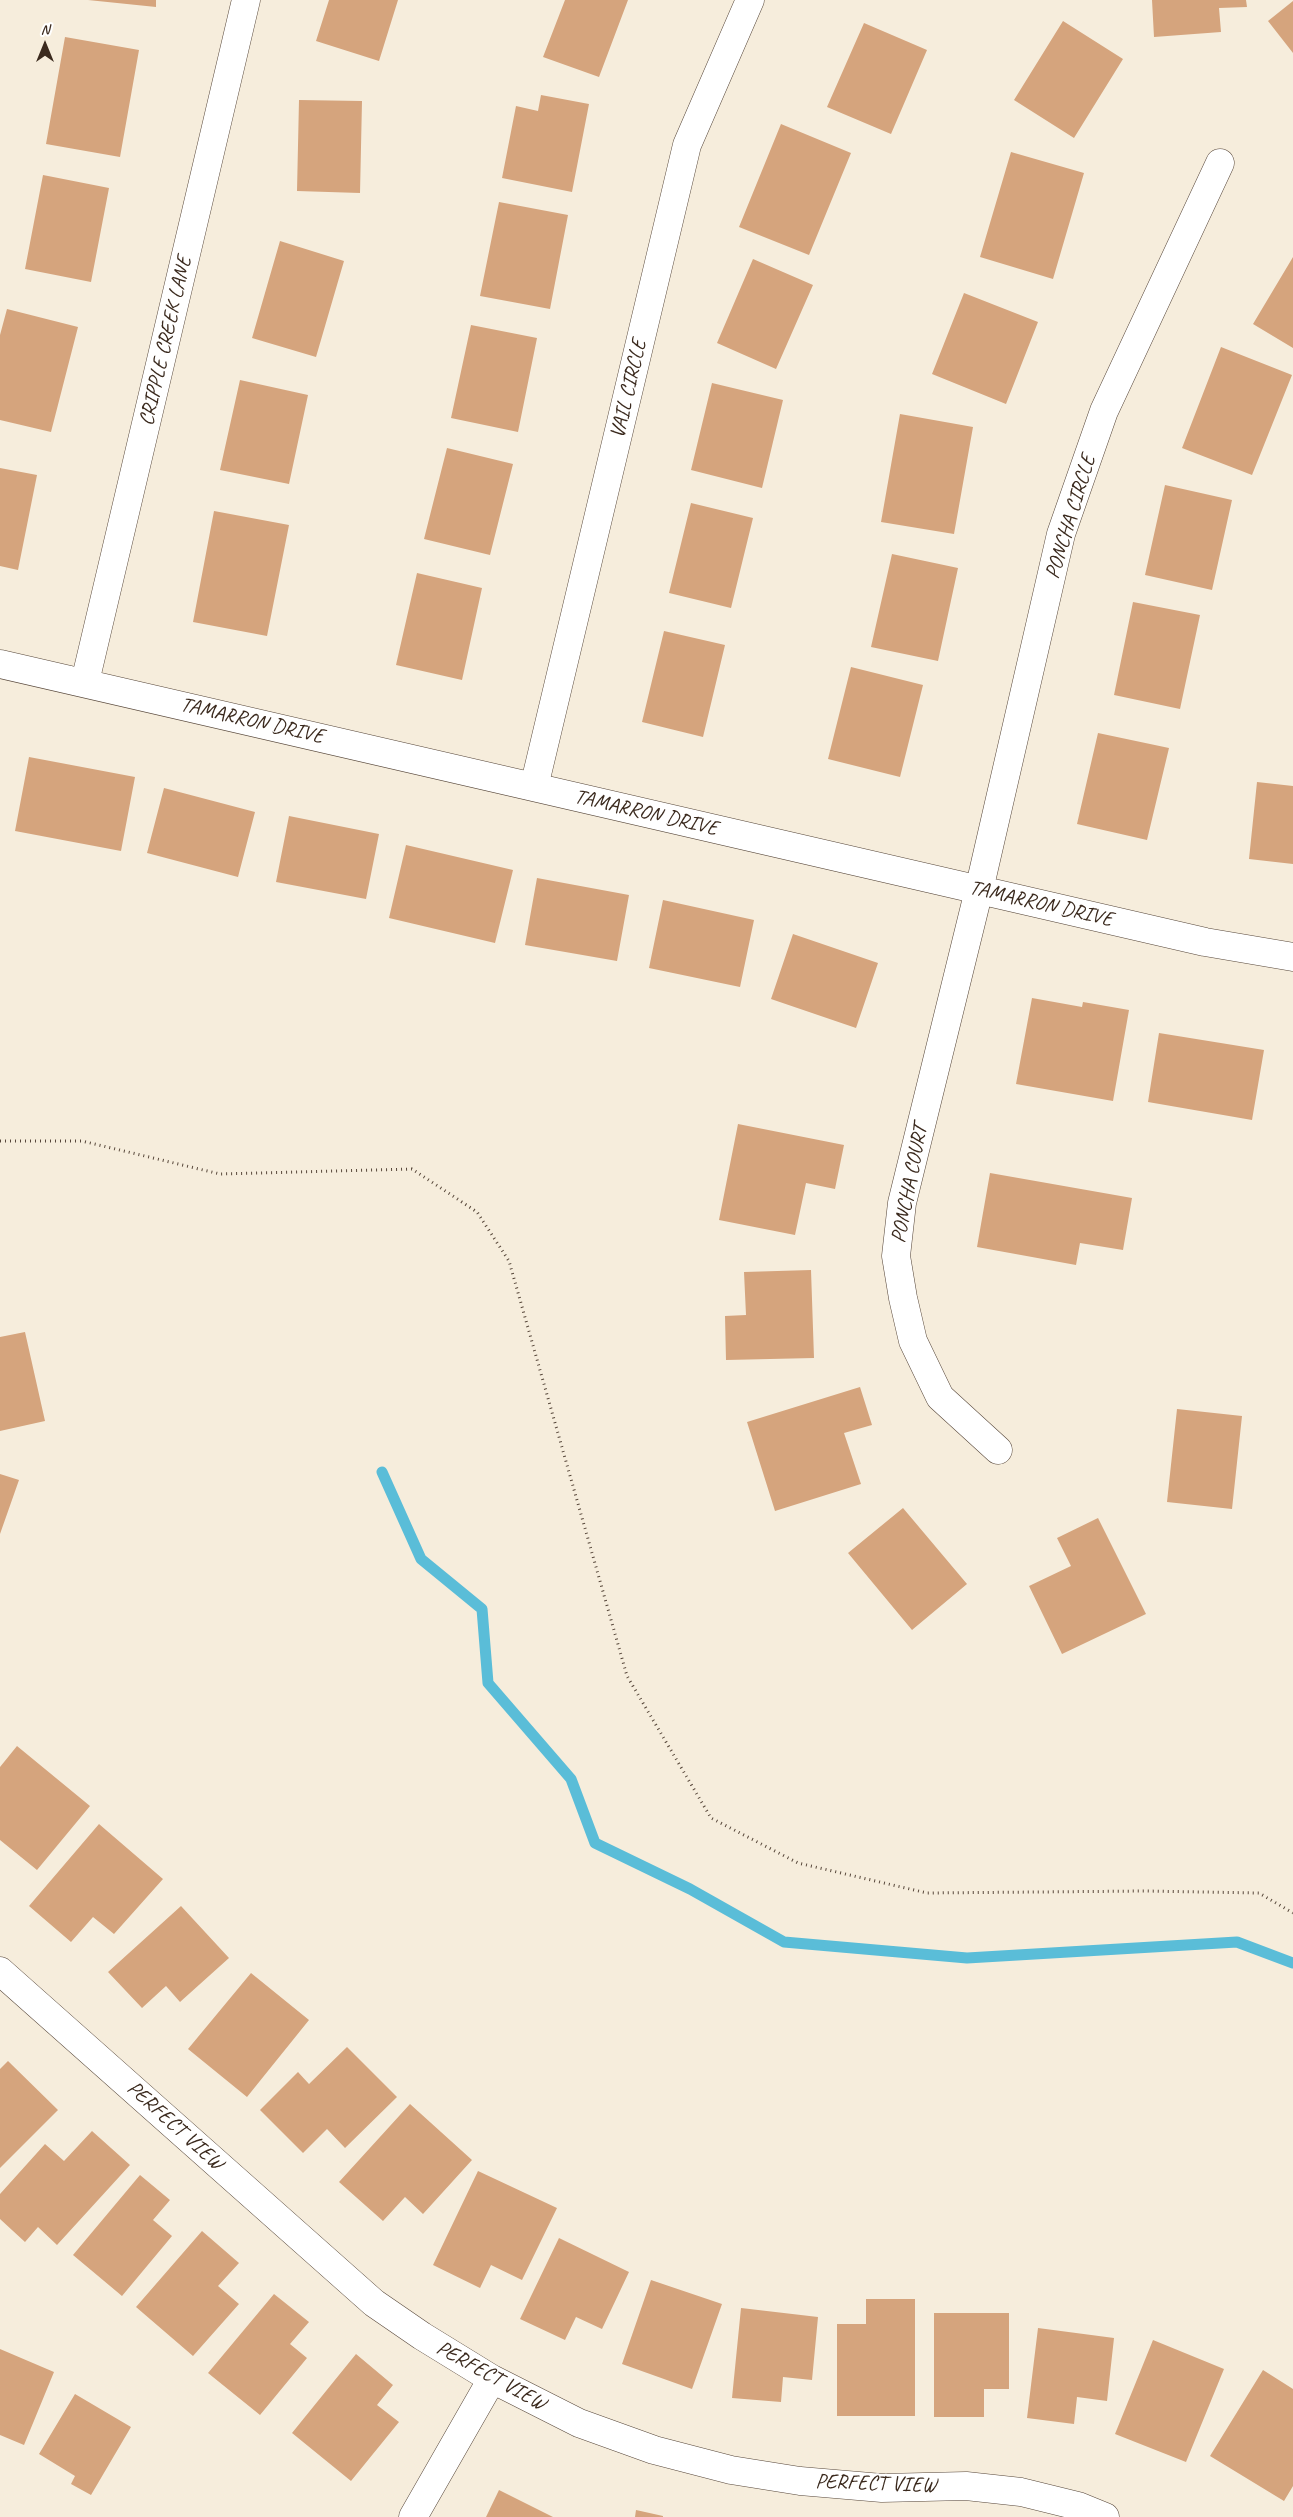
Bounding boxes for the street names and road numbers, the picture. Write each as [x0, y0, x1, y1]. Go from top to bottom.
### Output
street label: CRIPPLE CREEK LANE [134, 254, 198, 428]
street label: VAIL CIRCLE [605, 337, 653, 441]
street label: PONCHA CIRCLE [1040, 452, 1102, 582]
street label: TAMARRON DRIVE [178, 692, 326, 750]
street label: TAMARRON DRIVE [572, 784, 720, 842]
street label: TAMARRON DRIVE [967, 875, 1115, 933]
street label: PONCHA COURT [886, 1123, 934, 1245]
street label: PERFECT VIEW [122, 2076, 228, 2176]
street label: PERFECT VIEW [432, 2336, 550, 2416]
street label: PERFECT VIEW [815, 2469, 937, 2499]

